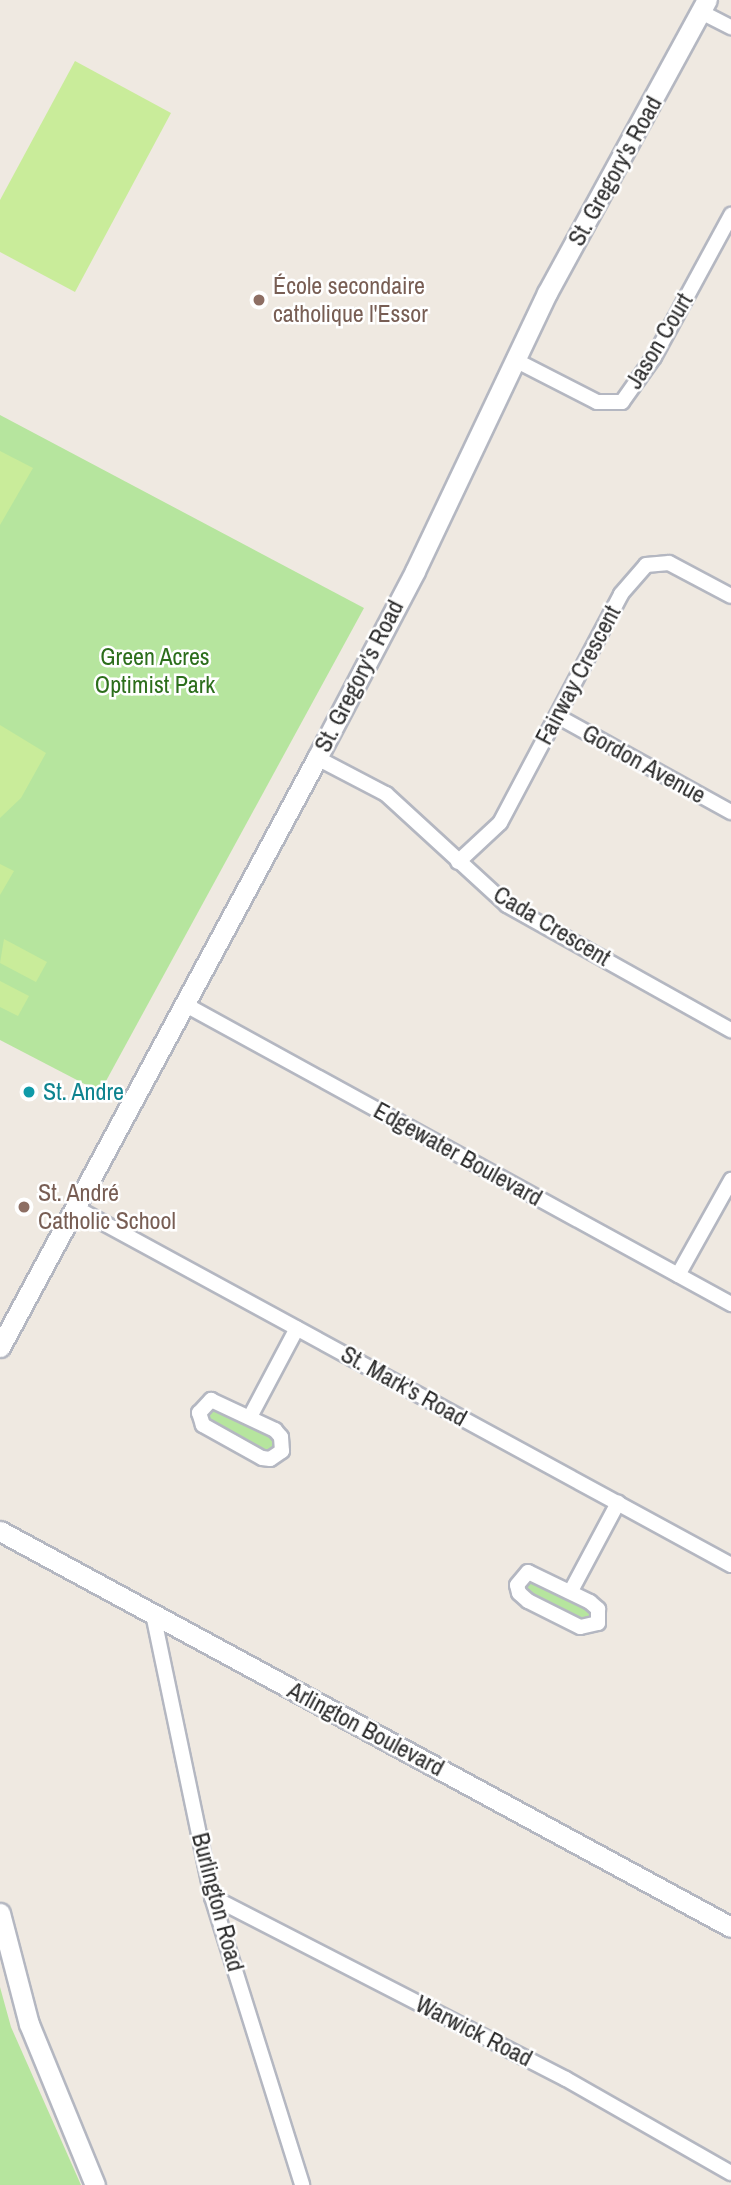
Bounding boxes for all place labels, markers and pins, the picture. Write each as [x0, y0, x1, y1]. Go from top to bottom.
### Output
place label: École secondaire catholique l'Essor [273, 272, 428, 328]
marker: École secondaire catholique l'Essor [251, 292, 267, 308]
place label: St. Andre [43, 1078, 125, 1106]
marker: St. Andre [21, 1084, 37, 1100]
place label: St. André Catholic School [38, 1179, 176, 1235]
marker: St. André Catholic School [16, 1199, 32, 1215]

